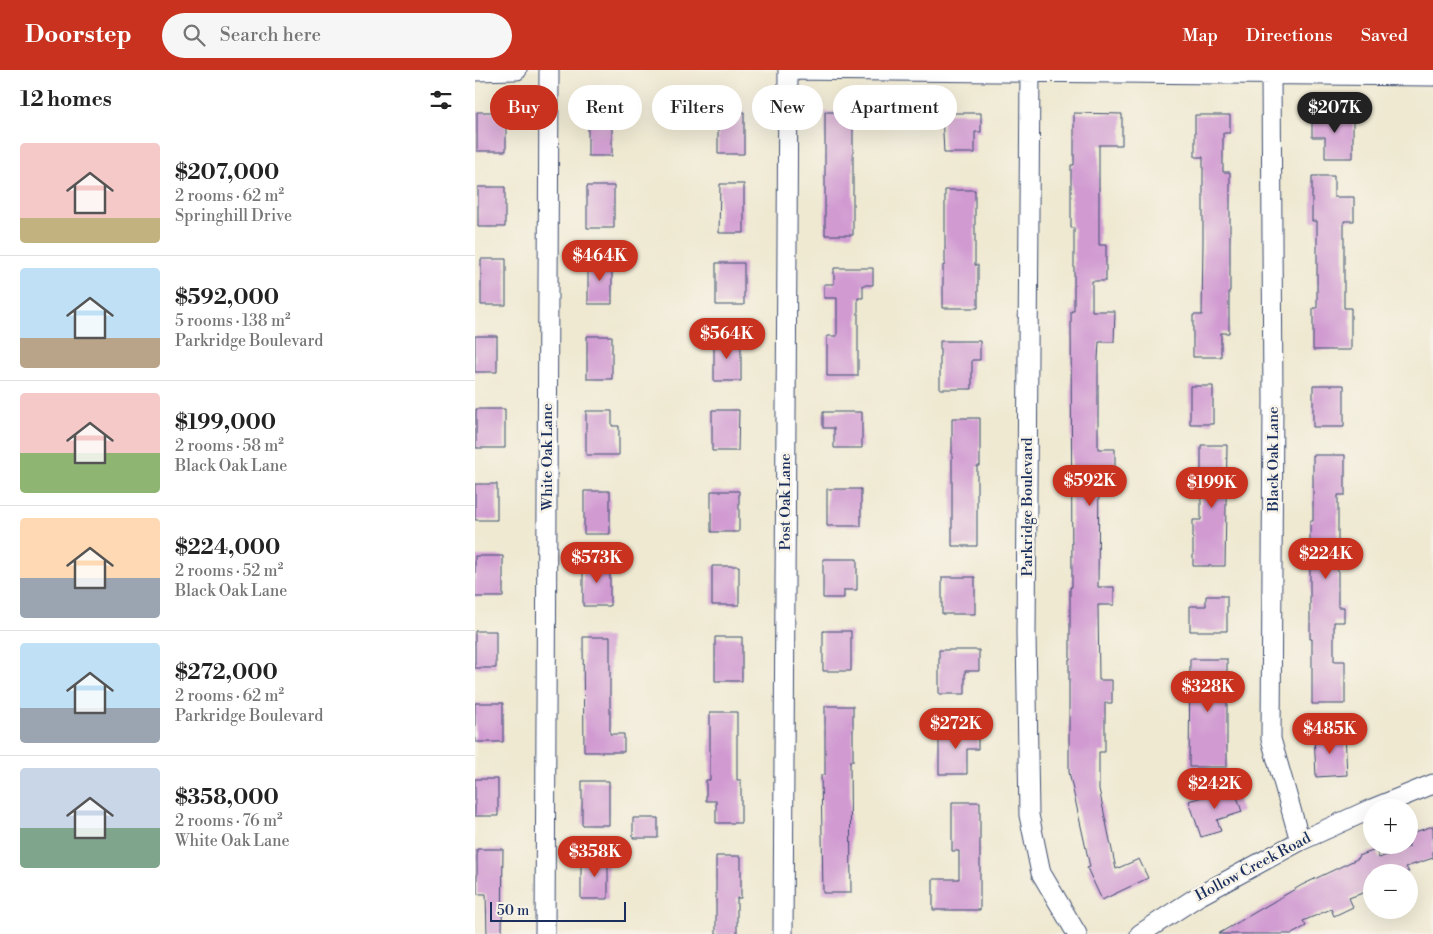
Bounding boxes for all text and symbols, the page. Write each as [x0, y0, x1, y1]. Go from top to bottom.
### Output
search box [162, 13, 512, 58]
text: Doorstep [25, 20, 132, 50]
icon: search [180, 21, 208, 49]
text: Search here [220, 23, 321, 47]
text: Map [1182, 24, 1218, 47]
text: Directions [1246, 24, 1333, 47]
text: Saved [1361, 24, 1408, 47]
chip: Buy [490, 85, 558, 130]
chip: Rent [568, 85, 642, 130]
chip: Filters [652, 85, 742, 130]
chip: New [752, 85, 823, 130]
chip: Apartment [833, 85, 957, 130]
icon: filters [427, 86, 455, 114]
text: 12 homes [20, 87, 112, 113]
pin: $207K [1300, 92, 1370, 134]
text: $207K [1308, 98, 1362, 118]
text: $207,000 [175, 160, 279, 186]
icon: home [60, 163, 120, 223]
text: 2 rooms · 62 m² [175, 186, 284, 206]
text: Springhill Drive [175, 206, 292, 226]
pin: $464K [565, 240, 635, 282]
text: $464K [573, 246, 627, 266]
text: $592,000 [175, 285, 279, 311]
icon: home [60, 288, 120, 348]
text: 5 rooms · 138 m² [175, 311, 291, 331]
pin: $564K [692, 318, 762, 360]
text: $564K [700, 324, 754, 344]
text: Parkridge Boulevard [175, 331, 323, 351]
street label: White Oak Lane [538, 403, 557, 512]
street label: Black Oak Lane [1264, 406, 1283, 513]
text: $199,000 [175, 410, 276, 436]
icon: home [60, 413, 120, 473]
text: 2 rooms · 58 m² [175, 436, 284, 456]
street label: Parkridge Boulevard [1018, 437, 1037, 577]
street label: Post Oak Lane [776, 453, 795, 551]
text: Black Oak Lane [175, 456, 287, 476]
pin: $592K [1055, 464, 1125, 507]
pin: $199K [1177, 466, 1247, 509]
text: $592K [1064, 471, 1116, 491]
text: $199K [1187, 473, 1237, 493]
text: $224,000 [175, 535, 280, 561]
icon: home [60, 538, 120, 598]
pin: $224K [1291, 538, 1361, 580]
pin: $573K [562, 542, 632, 584]
text: $224K [1299, 544, 1353, 564]
text: $573K [572, 548, 622, 568]
text: 2 rooms · 52 m² [175, 561, 283, 581]
text: Black Oak Lane [175, 581, 287, 601]
text: $272,000 [175, 660, 278, 686]
icon: home [60, 663, 120, 723]
pin: $328K [1173, 670, 1243, 713]
text: $328K [1182, 677, 1234, 697]
text: 2 rooms · 62 m² [175, 686, 284, 706]
text: Parkridge Boulevard [175, 706, 323, 726]
pin: $272K [921, 708, 991, 750]
pin: $485K [1295, 712, 1365, 755]
text: $272K [930, 714, 982, 734]
text: $485K [1303, 719, 1357, 739]
pin: $242K [1180, 768, 1250, 810]
text: $242K [1188, 774, 1242, 794]
text: $358,000 [175, 785, 279, 811]
icon: home [60, 788, 120, 848]
map controls [1363, 799, 1418, 919]
button: + [1363, 799, 1418, 854]
text: 2 rooms · 76 m² [175, 811, 283, 831]
street label: Hollow Creek Road [1192, 828, 1315, 906]
text: White Oak Lane [175, 831, 290, 851]
pin: $358K [560, 836, 630, 878]
text: $358K [569, 842, 621, 862]
button: − [1363, 864, 1418, 919]
scale bar [490, 899, 626, 922]
text: 50 m [497, 902, 529, 920]

